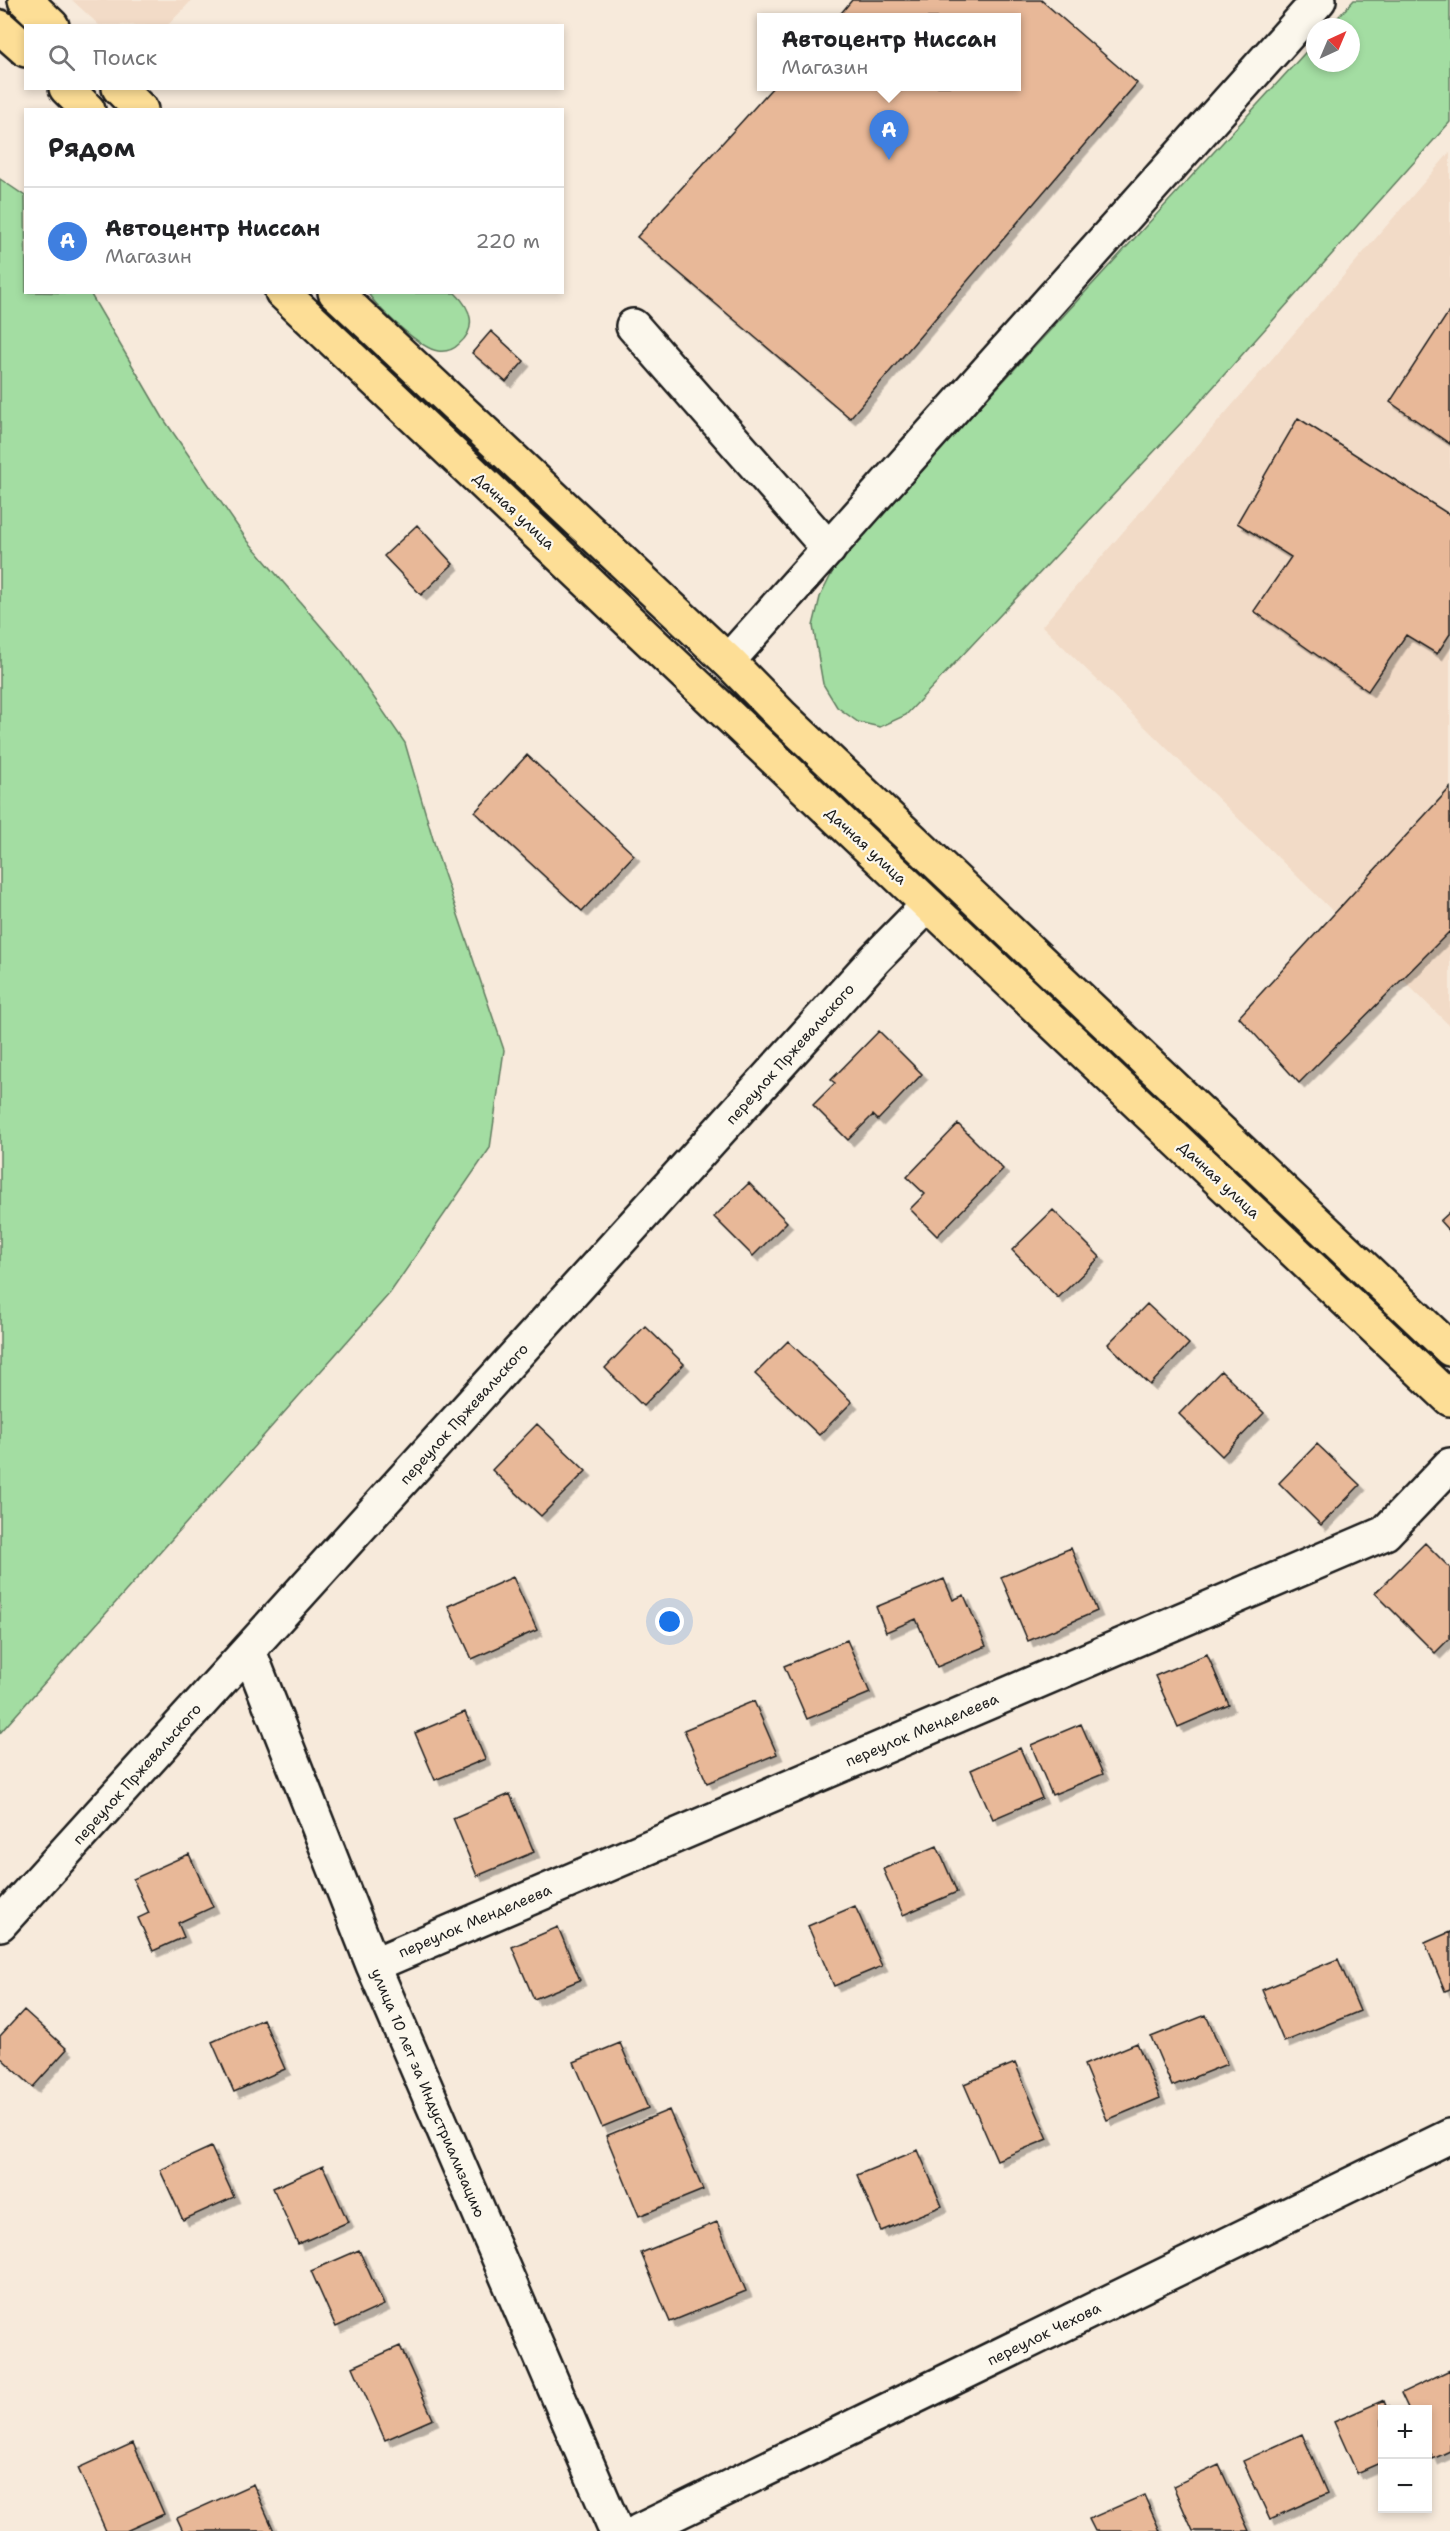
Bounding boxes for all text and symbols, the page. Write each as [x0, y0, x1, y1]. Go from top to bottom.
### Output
popup [757, 13, 1021, 91]
north arrow [1306, 18, 1360, 72]
search box [24, 24, 564, 90]
text: Автоцентр Ниссан [781, 25, 997, 54]
icon: search [45, 41, 78, 74]
text: Поиск [93, 43, 157, 72]
text: Магазин [781, 54, 868, 80]
pin: A [870, 110, 908, 160]
text: Рядом [48, 130, 135, 165]
text: Автоцентр Ниссан [105, 214, 320, 243]
text: A [60, 228, 75, 254]
text: 220 m [476, 228, 540, 254]
text: Магазин [105, 243, 192, 269]
street label: Дачная улица [469, 468, 560, 555]
street label: Дачная улица [821, 803, 912, 890]
street label: переулок Пржевальского [721, 979, 859, 1129]
street label: Дачная улица [1174, 1137, 1265, 1224]
street label: переулок Пржевальского [395, 1339, 533, 1489]
your location [655, 1607, 684, 1636]
street label: переулок Менделеева [842, 1688, 1002, 1771]
street label: переулок Пржевальского [68, 1699, 206, 1849]
street label: переулок Менделеева [395, 1879, 555, 1962]
street label: улица 10 лет за Индустриализацию [366, 1965, 490, 2221]
street label: переулок Чехова [984, 2298, 1105, 2370]
map controls [1378, 2405, 1432, 2513]
button: + [1378, 2405, 1432, 2459]
button: − [1378, 2459, 1432, 2513]

